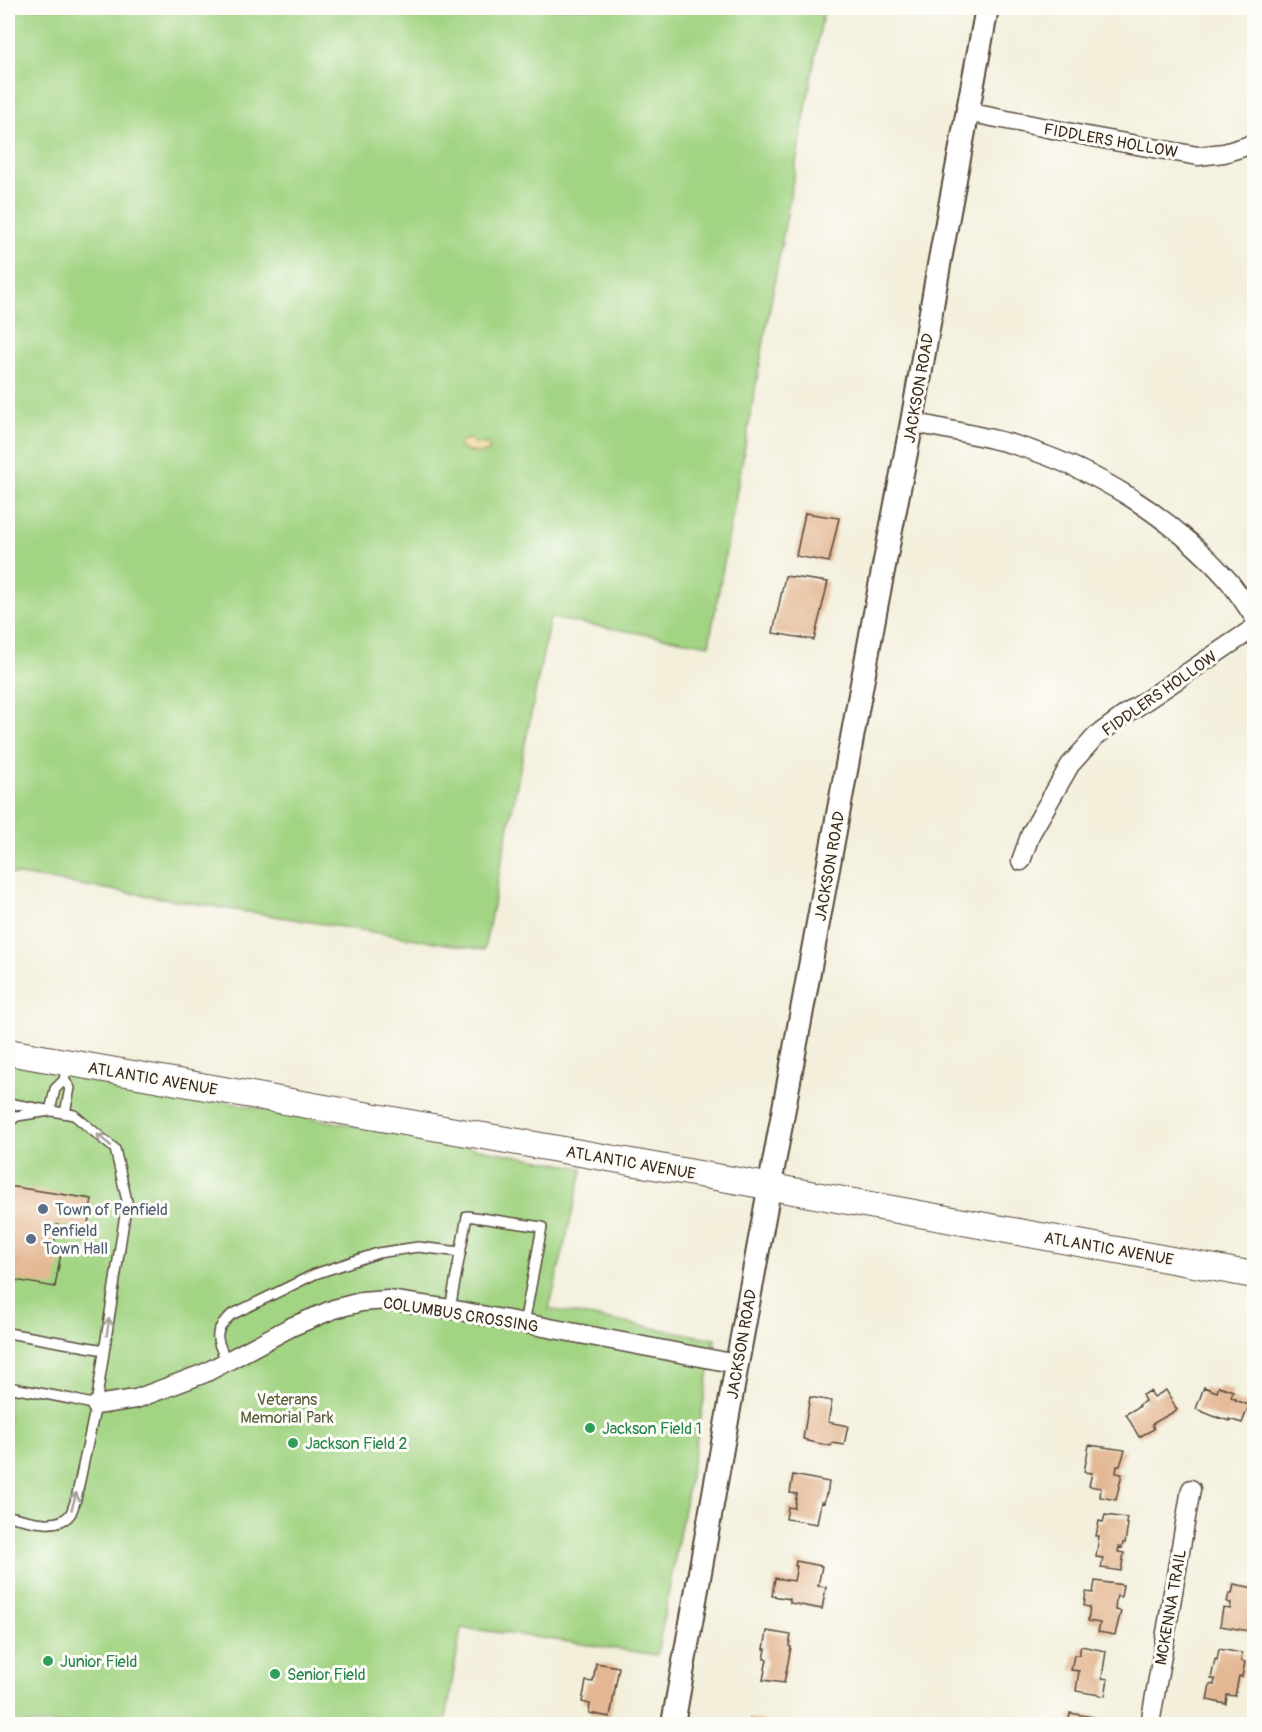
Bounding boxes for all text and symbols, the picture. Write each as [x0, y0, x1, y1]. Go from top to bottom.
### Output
street label: FIDDLERS HOLLOW [1042, 119, 1179, 163]
street label: JACKSON ROAD [899, 332, 938, 445]
street label: FIDDLERS HOLLOW [1098, 647, 1221, 741]
street label: JACKSON ROAD [810, 810, 849, 923]
street label: ATLANTIC AVENUE [86, 1058, 219, 1100]
one-way arrow [97, 1133, 112, 1147]
street label: ATLANTIC AVENUE [564, 1142, 697, 1184]
place label: Town of Penfield [55, 1200, 168, 1220]
marker: Town of Penfield [36, 1202, 50, 1216]
place label: Penfield Town Hall [43, 1221, 108, 1259]
street label: ATLANTIC AVENUE [1042, 1228, 1175, 1270]
marker: Penfield Town Hall [24, 1232, 38, 1246]
street label: JACKSON ROAD [722, 1288, 761, 1401]
street label: COLUMBUS CROSSING [382, 1293, 540, 1337]
one-way arrow [102, 1318, 113, 1337]
park label: Veterans Memorial Park [240, 1390, 334, 1428]
place label: Jackson Field 1 [602, 1419, 702, 1439]
marker: Jackson Field 1 [583, 1421, 597, 1435]
place label: Jackson Field 2 [305, 1434, 408, 1454]
marker: Jackson Field 2 [286, 1436, 300, 1450]
one-way arrow [69, 1492, 80, 1511]
street label: MCKENNA TRAIL [1151, 1548, 1191, 1667]
place label: Junior Field [60, 1652, 137, 1672]
marker: Junior Field [41, 1654, 55, 1668]
place label: Senior Field [287, 1665, 366, 1685]
marker: Senior Field [268, 1667, 282, 1681]

